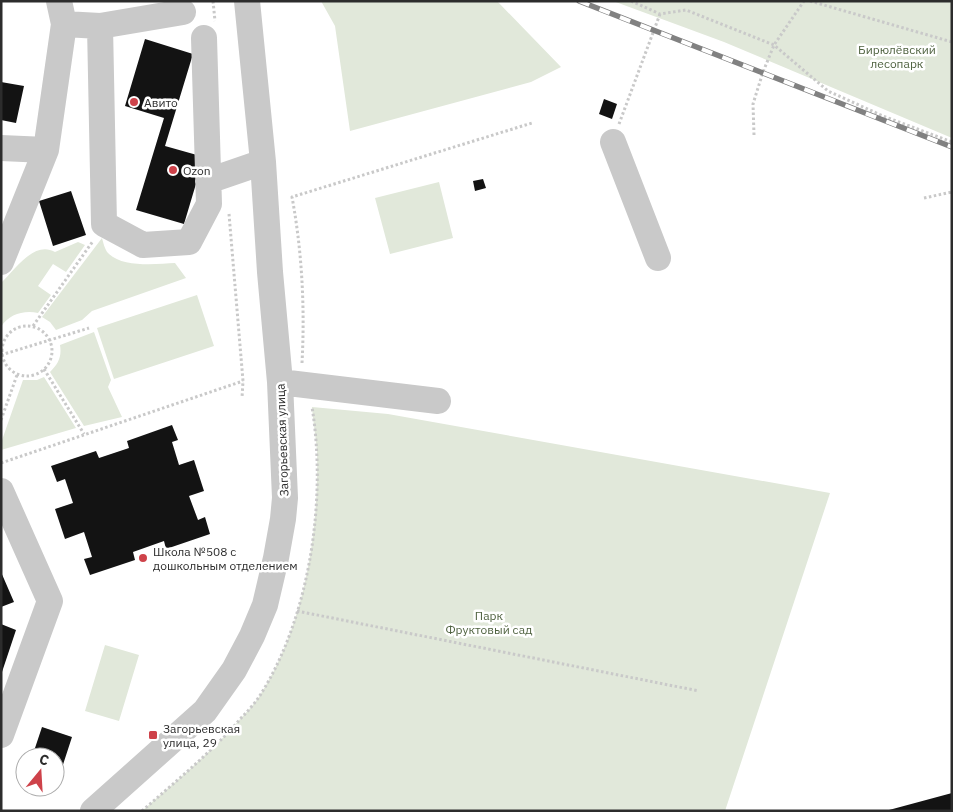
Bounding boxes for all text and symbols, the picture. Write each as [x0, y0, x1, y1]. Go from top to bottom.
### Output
park label: Бирюлёвский лесопарк [858, 42, 936, 71]
place label: Авито [144, 95, 178, 110]
marker: Авито [128, 96, 140, 108]
place label: Ozon [183, 163, 210, 178]
marker: Ozon [167, 164, 179, 176]
street label: Загорьевская улица [273, 383, 291, 497]
place label: Школа №508 с дошкольным отделением [153, 544, 298, 573]
marker: Школа №508 с дошкольным отделением [137, 552, 149, 564]
park label: Парк Фруктовый сад [445, 608, 533, 637]
place label: Загорьевская улица, 29 [163, 721, 240, 750]
marker: Загорьевская улица, 29 [147, 729, 159, 741]
north arrow [15, 747, 65, 797]
text: С [37, 750, 51, 770]

